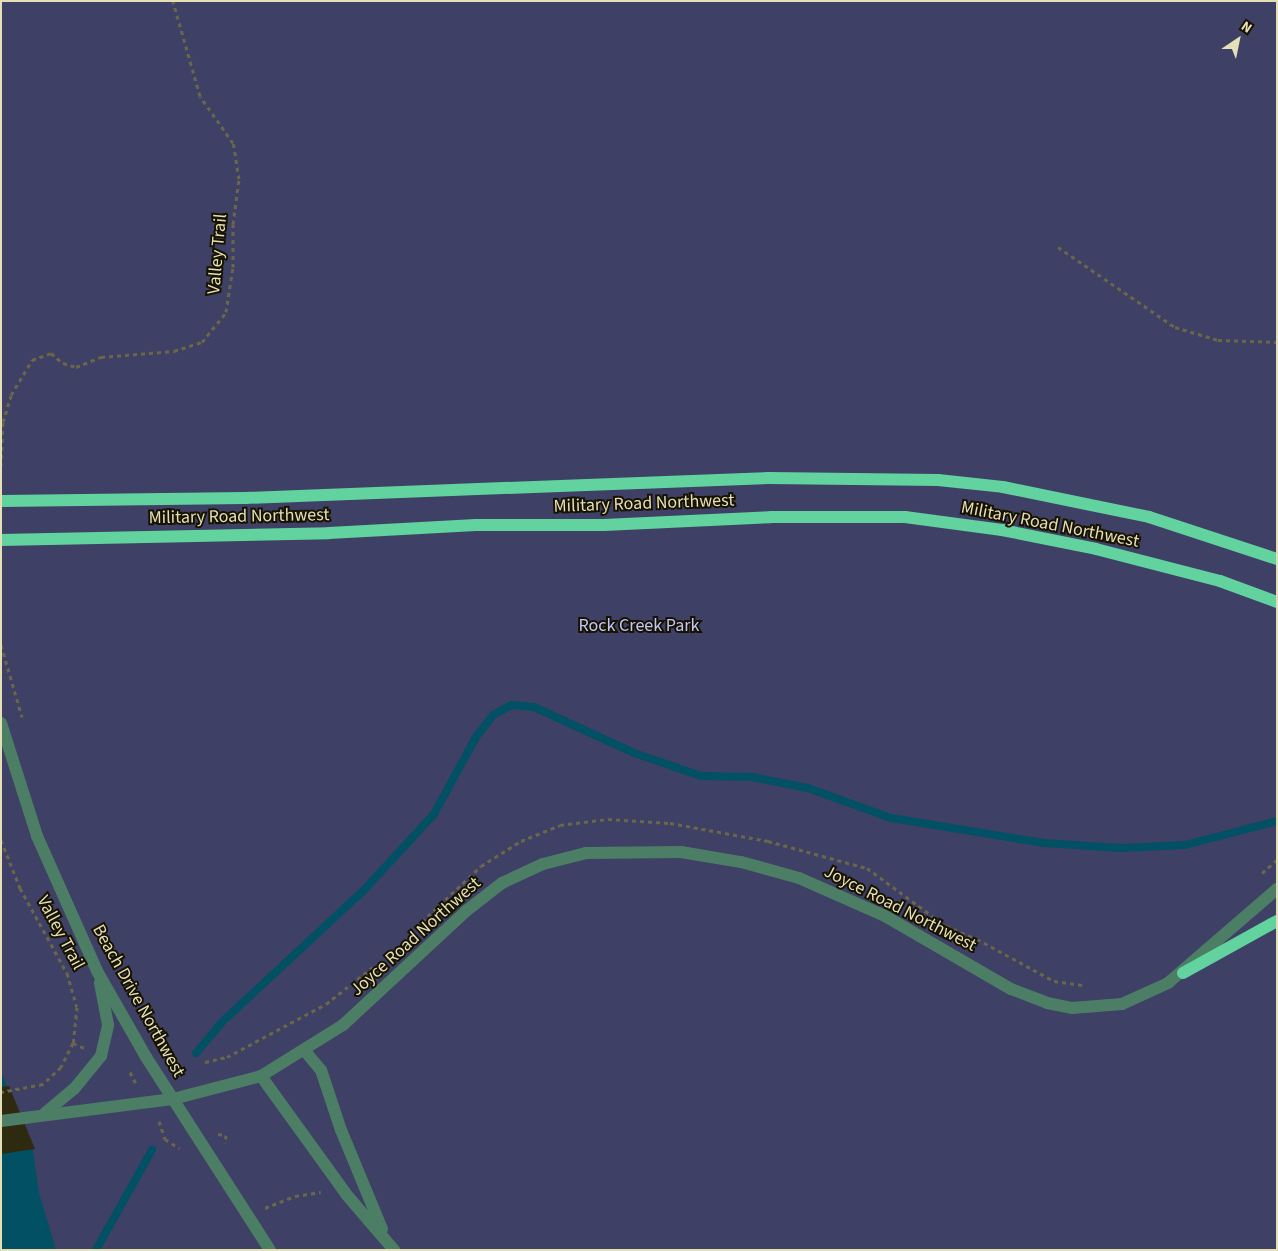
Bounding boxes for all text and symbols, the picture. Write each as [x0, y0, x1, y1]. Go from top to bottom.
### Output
north arrow [1213, 15, 1263, 65]
text: N [1237, 17, 1256, 38]
street label: Valley Trail [204, 213, 232, 295]
street label: Military Road Northwest [553, 490, 735, 518]
street label: Military Road Northwest [959, 497, 1141, 553]
street label: Military Road Northwest [148, 505, 330, 529]
park label: Rock Creek Park [579, 615, 699, 637]
street label: Joyce Road Northwest [820, 861, 980, 957]
street label: Joyce Road Northwest [346, 873, 486, 1001]
street label: Valley Trail [31, 892, 89, 974]
street label: Beach Drive Northwest [87, 921, 189, 1081]

